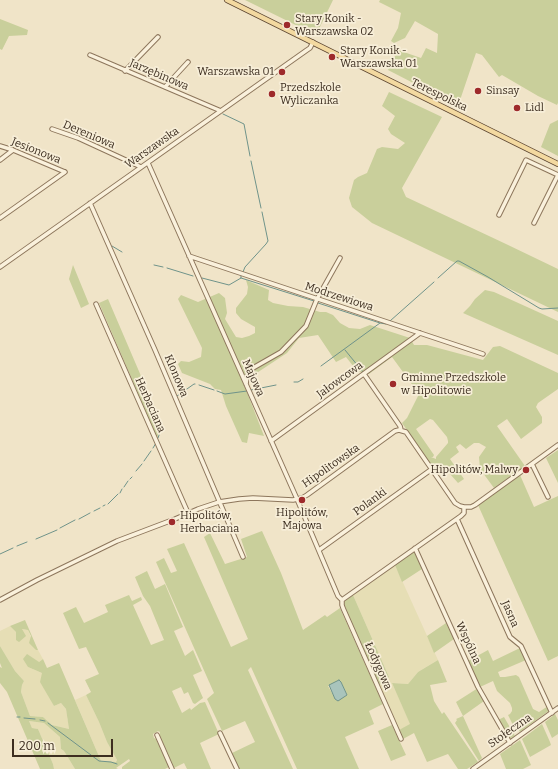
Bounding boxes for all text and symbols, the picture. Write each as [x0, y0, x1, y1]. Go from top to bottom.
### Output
place label: Stary Konik - Warszawska 02 [295, 12, 373, 38]
marker: Stary Konik - Warszawska 02 [282, 20, 292, 30]
place label: Stary Konik - Warszawska 01 [340, 44, 417, 70]
marker: Stary Konik - Warszawska 01 [327, 52, 337, 62]
street label: Jarzębinowa [127, 57, 191, 93]
place label: Warszawska 01 [197, 65, 274, 79]
marker: Warszawska 01 [277, 67, 287, 77]
street label: Terespolska [409, 76, 469, 114]
place label: Przedszkole Wyliczanka [280, 81, 341, 107]
place label: Sinsay [486, 84, 519, 98]
marker: Sinsay [473, 86, 483, 96]
marker: Przedszkole Wyliczanka [267, 89, 277, 99]
place label: Lidl [525, 101, 544, 115]
marker: Lidl [512, 103, 522, 113]
street label: Dereniowa [61, 118, 117, 152]
street label: Warszawska [122, 124, 182, 172]
street label: Jesionowa [9, 135, 63, 167]
street label: Modrzewiowa [303, 280, 375, 314]
street label: Klonowa [161, 353, 191, 399]
street label: Majowa [239, 357, 267, 399]
street label: Jałowcowa [314, 359, 366, 401]
place label: Gminne Przedszkole w Hipolitowie [401, 371, 506, 397]
street label: Herbaciana [132, 375, 168, 435]
marker: Gminne Przedszkole w Hipolitowie [388, 379, 398, 389]
street label: Hipolitowska [300, 441, 362, 491]
place label: Hipolitów, Malwy [431, 463, 518, 477]
marker: Hipolitów, Malwy [521, 465, 531, 475]
street label: Polanki [351, 485, 389, 519]
marker: Hipolitów, Majowa [297, 495, 307, 505]
place label: Hipolitów, Majowa [276, 506, 328, 532]
place label: Hipolitów, Herbaciana [180, 509, 239, 535]
marker: Hipolitów, Herbaciana [167, 517, 177, 527]
street label: Jasna [498, 599, 522, 629]
street label: Wspólna [453, 620, 483, 666]
street label: Łodygowa [362, 640, 394, 692]
street label: Stołeczna [486, 711, 534, 751]
scale bar [14, 731, 115, 757]
text: 200 m [19, 739, 55, 753]

